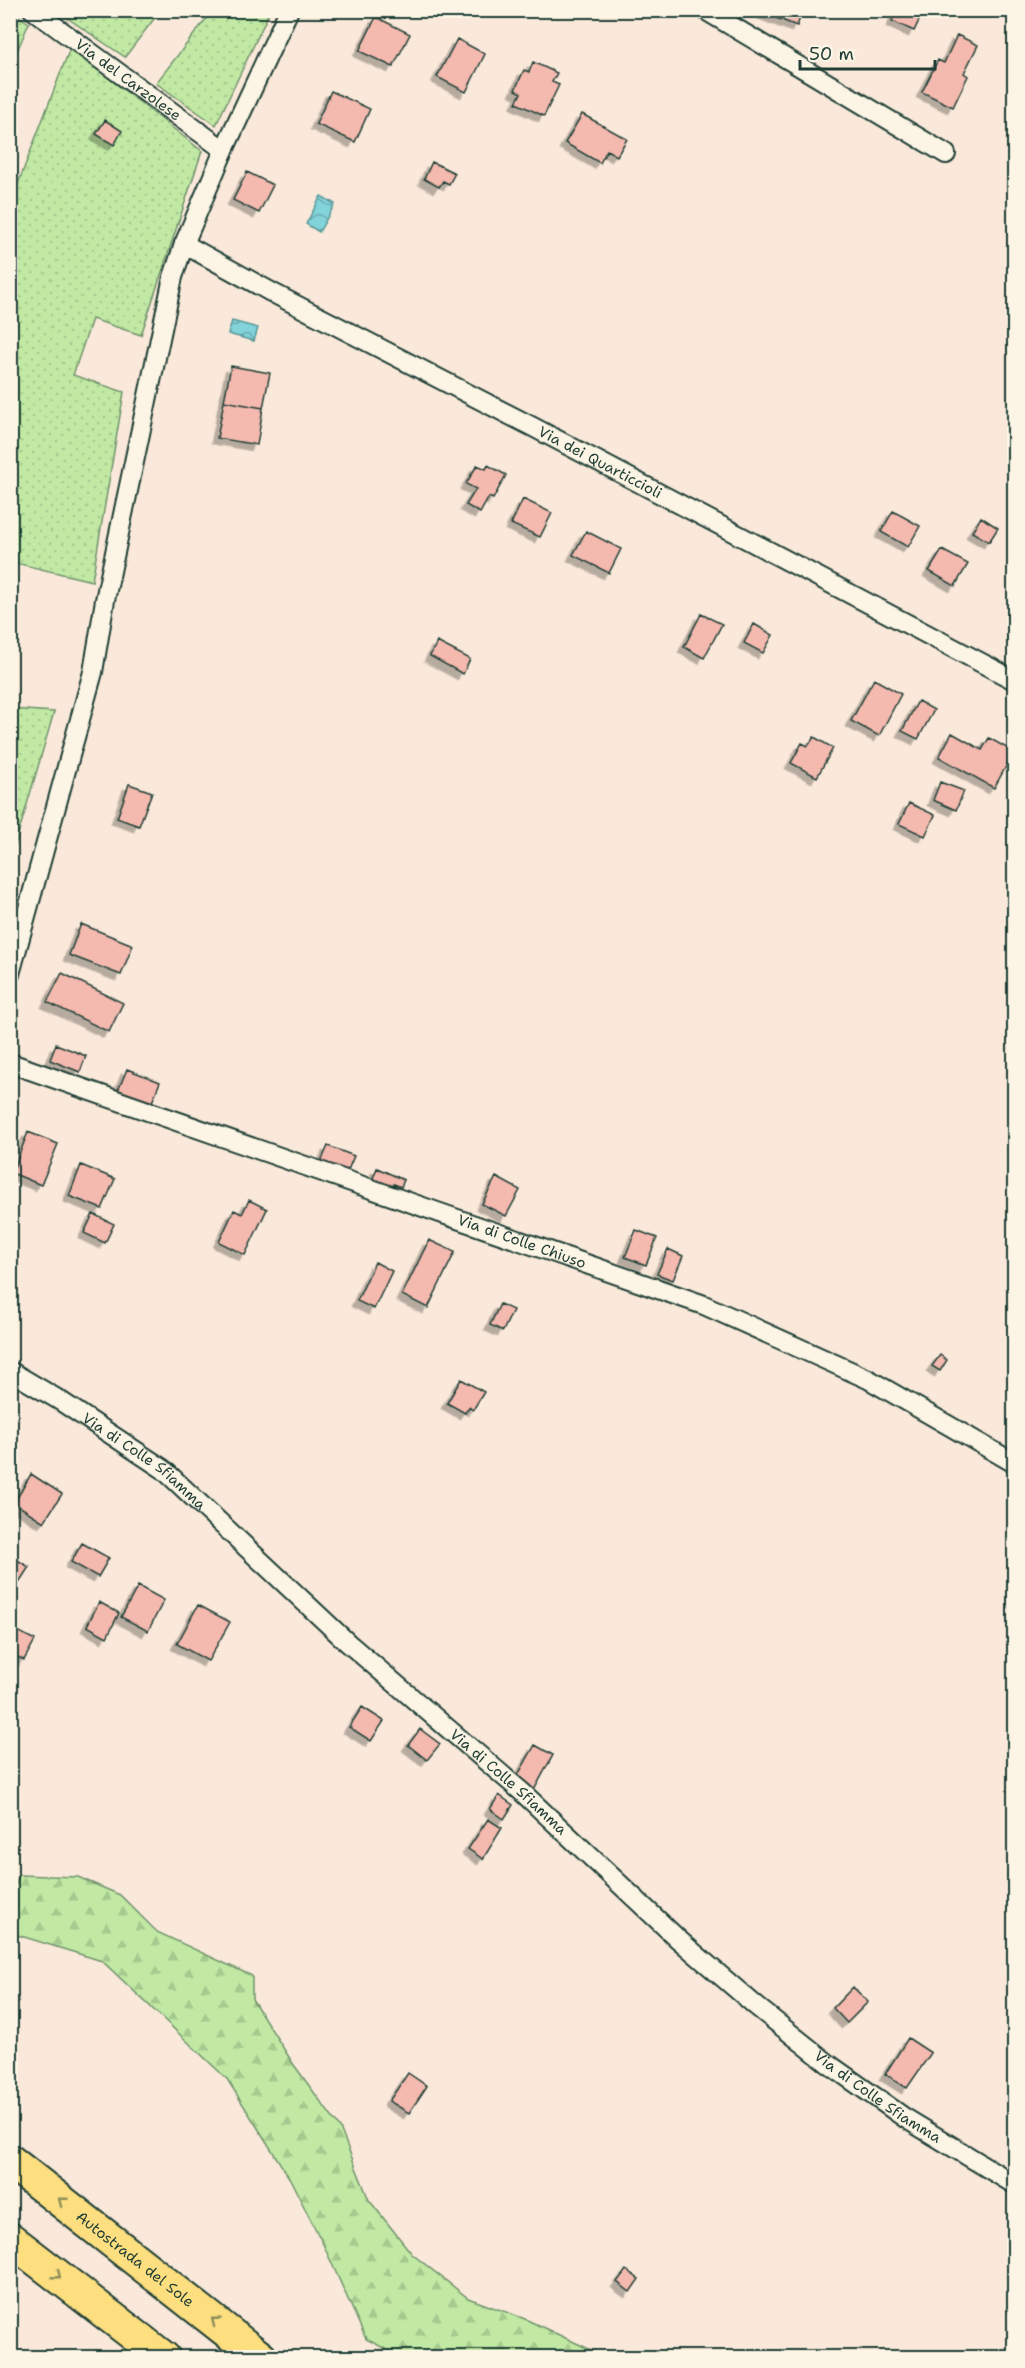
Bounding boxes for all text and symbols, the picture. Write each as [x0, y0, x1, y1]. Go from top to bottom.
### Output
scale bar [800, 33, 935, 71]
street label: Via del Carzolese [71, 34, 185, 125]
text: 50 m [809, 42, 854, 66]
street label: Via dei Quarticcioli [535, 422, 666, 503]
street label: Via di Colle Chiuso [455, 1210, 589, 1273]
street label: Via di Colle Sfiamma [78, 1408, 211, 1515]
street label: Via di Colle Sfiamma [446, 1725, 572, 1840]
street label: Via di Colle Sfiamma [810, 2046, 946, 2148]
one-way arrow [57, 2197, 68, 2208]
street label: Autostrada del Sole [72, 2207, 198, 2312]
one-way arrow [50, 2267, 61, 2278]
one-way arrow [211, 2318, 222, 2329]

